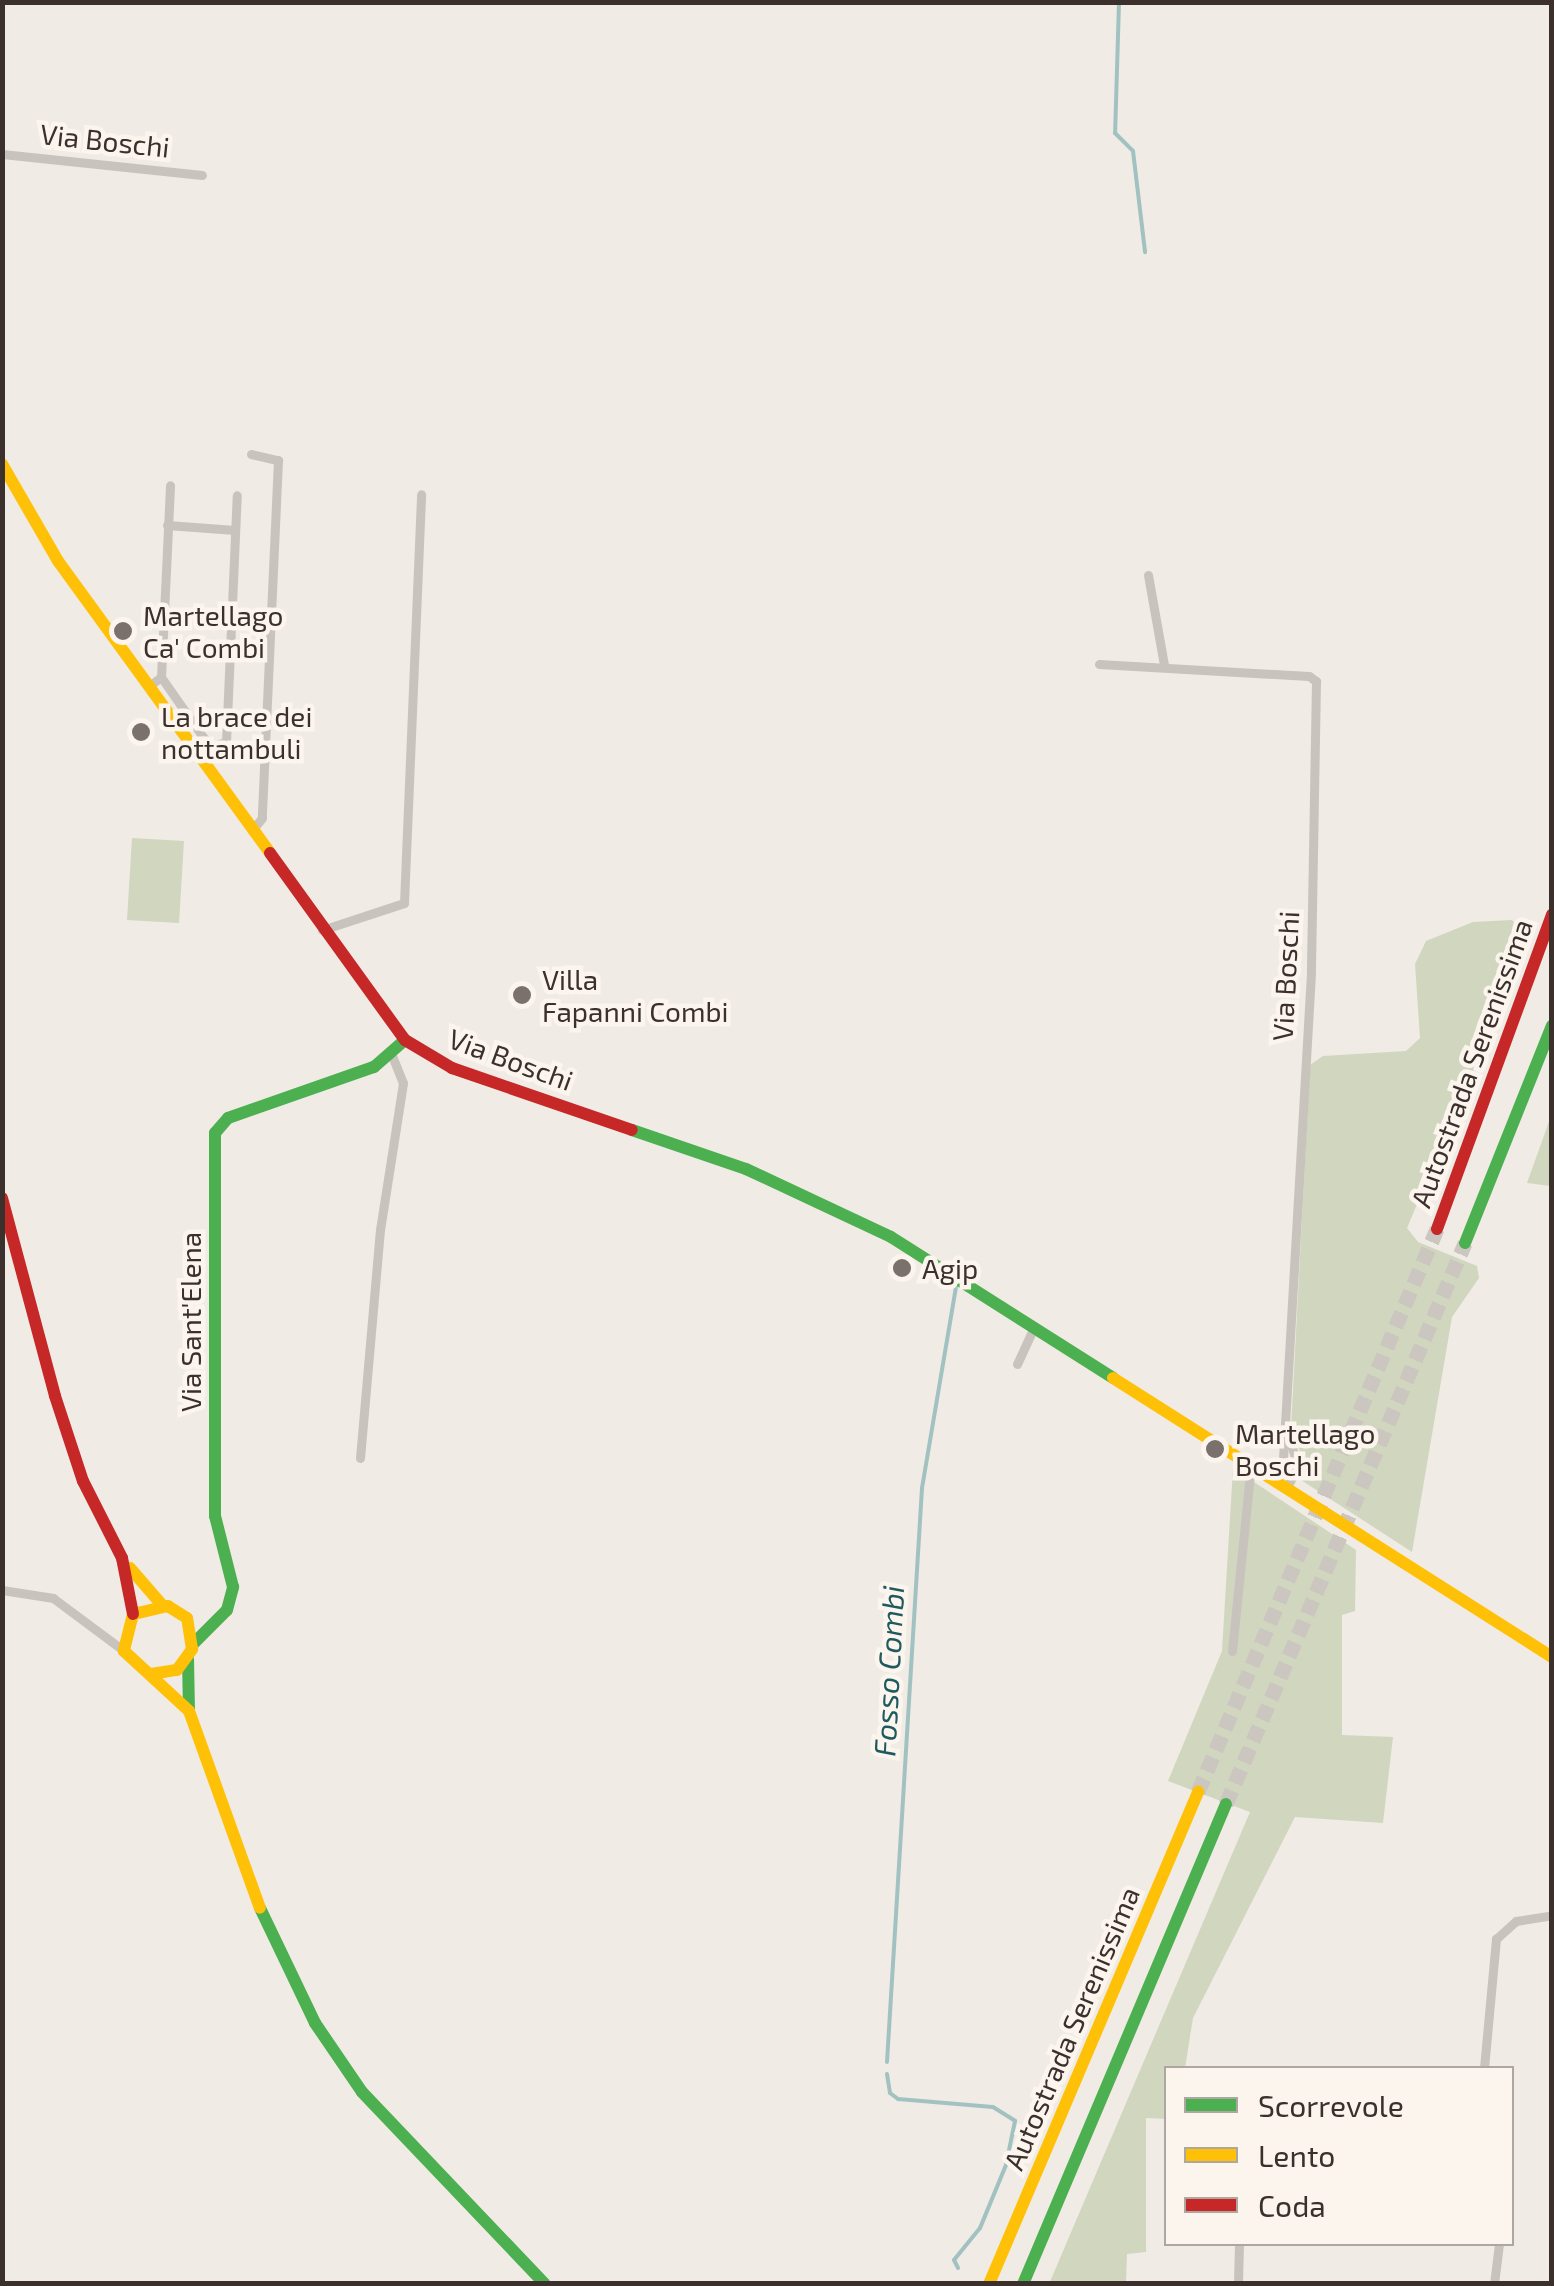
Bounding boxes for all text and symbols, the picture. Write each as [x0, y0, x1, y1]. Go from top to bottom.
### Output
street label: Via Boschi [39, 116, 171, 164]
place label: Martellago Ca' Combi [143, 598, 283, 664]
marker: Martellago Ca' Combi [112, 620, 134, 642]
place label: La brace dei nottambuli [161, 699, 312, 765]
marker: La brace dei nottambuli [130, 721, 152, 743]
street label: Via Boschi [1265, 910, 1305, 1042]
street label: Autostrada Serenissima [1403, 914, 1539, 1212]
place label: Villa Fapanni Combi [542, 962, 728, 1028]
marker: Villa Fapanni Combi [511, 984, 533, 1006]
street label: Via Boschi [444, 1021, 578, 1097]
street label: Via Sant'Elena [173, 1232, 207, 1412]
place label: Agip [922, 1251, 978, 1285]
marker: Agip [891, 1257, 913, 1279]
place label: Martellago Boschi [1235, 1416, 1375, 1482]
marker: Martellago Boschi [1204, 1438, 1226, 1460]
water label: Fosso Combi [866, 1585, 910, 1757]
street label: Autostrada Serenissima [996, 1881, 1146, 2175]
legend [1164, 2066, 1514, 2246]
text: Scorrevole [1258, 2087, 1404, 2123]
text: Lento [1258, 2137, 1335, 2173]
text: Coda [1258, 2187, 1326, 2223]

